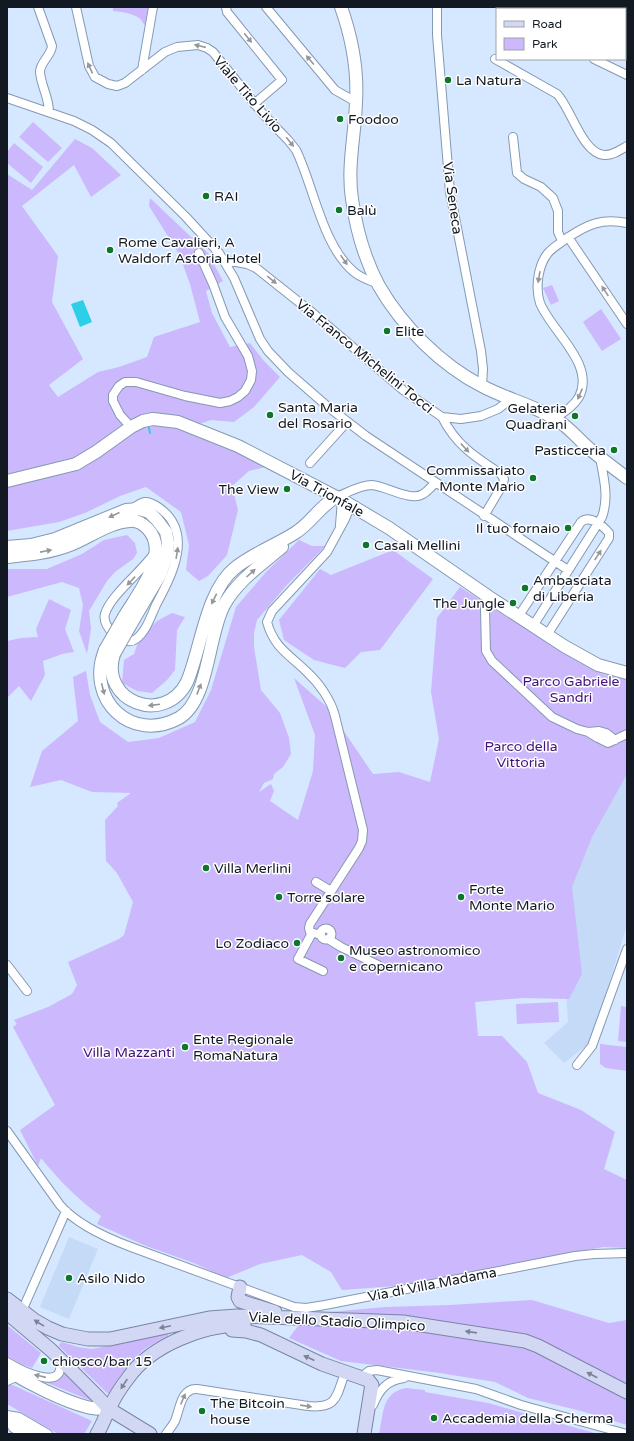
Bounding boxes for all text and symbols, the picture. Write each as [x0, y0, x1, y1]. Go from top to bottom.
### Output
legend [496, 8, 626, 60]
text: Road [532, 17, 562, 31]
one-way arrow [243, 33, 252, 44]
text: Park [532, 37, 558, 51]
one-way arrow [193, 43, 206, 49]
street label: Viale Tito Livio [210, 52, 286, 136]
one-way arrow [305, 55, 314, 66]
one-way arrow [87, 62, 93, 74]
place label: La Natura [456, 72, 522, 89]
marker: La Natura [443, 75, 453, 85]
place label: Foodoo [348, 111, 399, 128]
marker: Foodoo [335, 114, 345, 124]
one-way arrow [286, 137, 295, 148]
street label: Via Seneca [439, 161, 466, 235]
place label: RAI [214, 188, 238, 205]
marker: RAI [201, 191, 211, 201]
place label: Balù [347, 202, 377, 219]
marker: Balù [334, 205, 344, 215]
place label: Rome Cavalieri, A Waldorf Astoria Hotel [118, 234, 261, 267]
marker: Rome Cavalieri, A Waldorf Astoria Hotel [105, 245, 115, 255]
one-way arrow [340, 255, 348, 265]
one-way arrow [536, 271, 542, 283]
one-way arrow [267, 276, 277, 285]
one-way arrow [601, 286, 609, 296]
street label: Via Franco Michelini Tocci [293, 296, 437, 417]
place label: Elite [395, 323, 424, 340]
marker: Elite [382, 326, 392, 336]
one-way arrow [576, 388, 582, 400]
place label: Santa Maria del Rosario [278, 399, 358, 432]
place label: Gelateria Quadrani [505, 400, 567, 433]
marker: Santa Maria del Rosario [265, 410, 275, 420]
marker: Gelateria Quadrani [570, 411, 580, 421]
place label: Pasticceria [534, 442, 606, 459]
one-way arrow [460, 443, 470, 453]
marker: Pasticceria [609, 445, 619, 455]
place label: Commissariato Monte Mario [426, 462, 525, 495]
street label: Via Trionfale [287, 466, 367, 521]
marker: Commissariato Monte Mario [528, 473, 538, 483]
place label: The View [218, 481, 279, 498]
marker: The View [282, 484, 292, 494]
one-way arrow [108, 512, 119, 518]
place label: Il tuo fornaio [476, 520, 560, 537]
marker: Il tuo fornaio [563, 523, 573, 533]
place label: Casali Mellini [374, 537, 461, 554]
marker: Casali Mellini [361, 540, 371, 550]
one-way arrow [174, 547, 180, 559]
one-way arrow [39, 548, 52, 554]
one-way arrow [594, 550, 602, 560]
one-way arrow [246, 569, 256, 578]
place label: Ambasciata di Liberia [533, 572, 612, 605]
one-way arrow [126, 576, 135, 586]
marker: Ambasciata di Liberia [520, 583, 530, 593]
one-way arrow [211, 593, 217, 605]
place label: The Jungle [433, 595, 505, 612]
marker: The Jungle [508, 598, 518, 608]
park label: Parco Gabriele Sandri [522, 673, 620, 706]
one-way arrow [101, 682, 107, 695]
one-way arrow [197, 683, 203, 695]
one-way arrow [148, 702, 160, 708]
park label: Parco della Vittoria [484, 738, 558, 771]
place label: Villa Merlini [214, 860, 291, 877]
marker: Villa Merlini [201, 863, 211, 873]
place label: Forte Monte Mario [469, 881, 555, 914]
place label: Torre solare [287, 889, 365, 906]
marker: Torre solare [274, 892, 284, 902]
marker: Forte Monte Mario [456, 892, 466, 902]
place label: Lo Zodiaco [215, 935, 289, 952]
marker: Lo Zodiaco [292, 938, 302, 948]
place label: Museo astronomico e copernicano [349, 942, 481, 975]
marker: Museo astronomico e copernicano [336, 953, 346, 963]
place label: Ente Regionale RomaNatura [193, 1031, 294, 1064]
marker: Ente Regionale RomaNatura [180, 1042, 190, 1052]
park label: Villa Mazzanti [83, 1044, 175, 1061]
street label: Via di Villa Madama [366, 1264, 498, 1305]
place label: Asilo Nido [77, 1270, 145, 1287]
marker: Asilo Nido [64, 1273, 74, 1283]
street label: Viale dello Stadio Olimpico [248, 1308, 426, 1335]
one-way arrow [33, 1320, 45, 1327]
one-way arrow [158, 1325, 171, 1331]
one-way arrow [465, 1329, 477, 1335]
place label: chiosco/bar 15 [52, 1353, 152, 1370]
one-way arrow [303, 1355, 315, 1361]
marker: chiosco/bar 15 [39, 1356, 49, 1366]
one-way arrow [586, 1371, 598, 1378]
one-way arrow [34, 1373, 46, 1379]
one-way arrow [120, 1378, 127, 1390]
one-way arrow [180, 1394, 186, 1405]
place label: The Bitcoin house [210, 1395, 285, 1428]
one-way arrow [300, 1403, 312, 1409]
marker: The Bitcoin house [197, 1406, 207, 1416]
place label: Accademia della Scherma [442, 1410, 613, 1427]
marker: Accademia della Scherma [429, 1413, 439, 1423]

